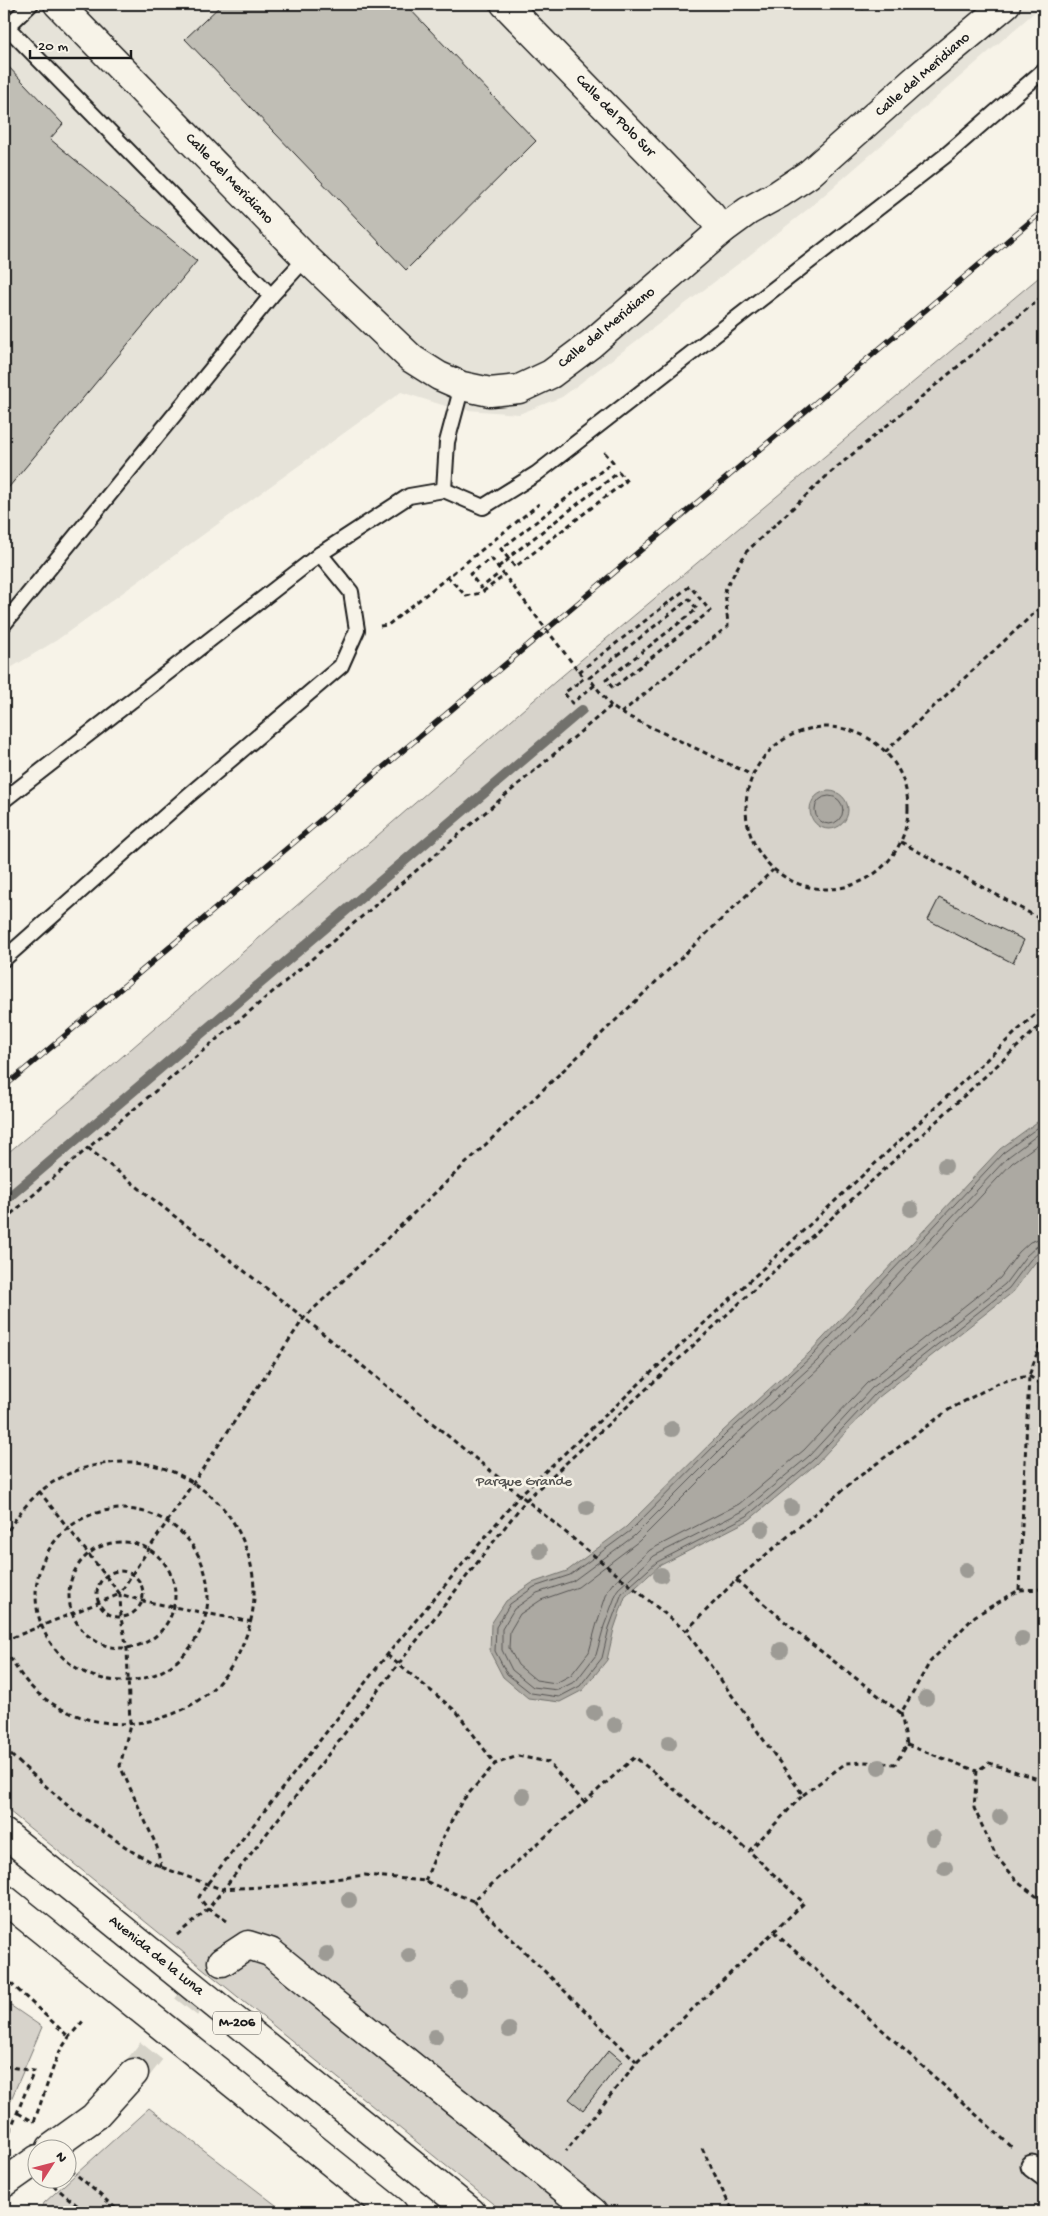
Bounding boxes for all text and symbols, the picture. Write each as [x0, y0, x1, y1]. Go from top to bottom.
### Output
scale bar [30, 28, 131, 60]
street label: Calle del Meridiano [872, 29, 974, 121]
text: 20 m [38, 38, 68, 56]
street label: Calle del Polo Sur [571, 71, 660, 162]
street label: Calle del Meridiano [181, 130, 277, 228]
street label: Calle del Meridiano [555, 283, 659, 373]
park label: Parque Grande [475, 1473, 572, 1491]
street label: Avenida de la Luna [105, 1912, 208, 2000]
road number: M-206 [213, 2012, 261, 2035]
north arrow [28, 2138, 78, 2188]
text: N [51, 2149, 70, 2167]

